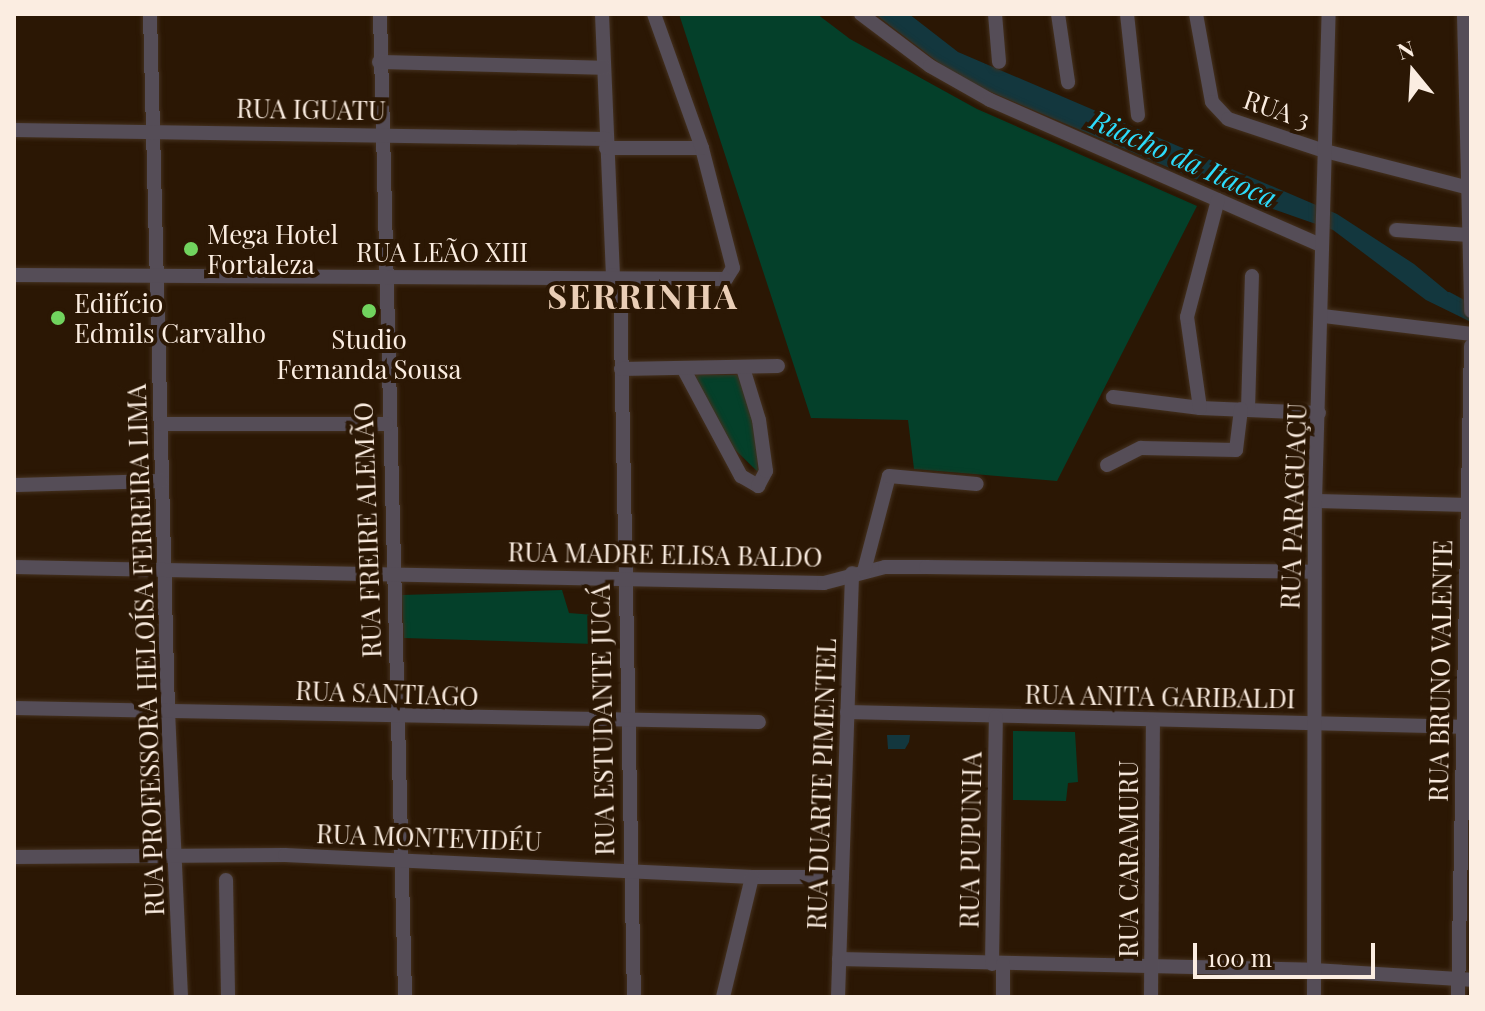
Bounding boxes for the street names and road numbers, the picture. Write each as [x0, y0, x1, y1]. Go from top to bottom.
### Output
street label: RUA 3 [1240, 83, 1314, 135]
street label: RUA IGUATU [236, 92, 386, 126]
street label: RUA LEÃO XIII [356, 236, 528, 268]
street label: RUA PROFESSORA HELOÍSA FERREIRA LIMA [120, 383, 170, 917]
street label: RUA FREIRE ALEMÃO [347, 401, 387, 659]
street label: RUA PARAGUAÇU [1274, 402, 1312, 610]
street label: RUA MADRE ELISA BALDO [507, 536, 823, 572]
street label: RUA BRUNO VALENTE [1422, 539, 1458, 803]
street label: RUA ESTUDANTE JUCÁ [584, 584, 620, 856]
street label: RUA DUARTE PIMENTEL [800, 638, 842, 930]
street label: RUA SANTIAGO [295, 674, 479, 712]
street label: RUA ANITA GARIBALDI [1024, 678, 1296, 714]
street label: RUA PUPUNHA [953, 751, 987, 929]
street label: RUA CARAMURU [1112, 760, 1144, 958]
street label: RUA MONTEVIDÉU [316, 817, 542, 857]

